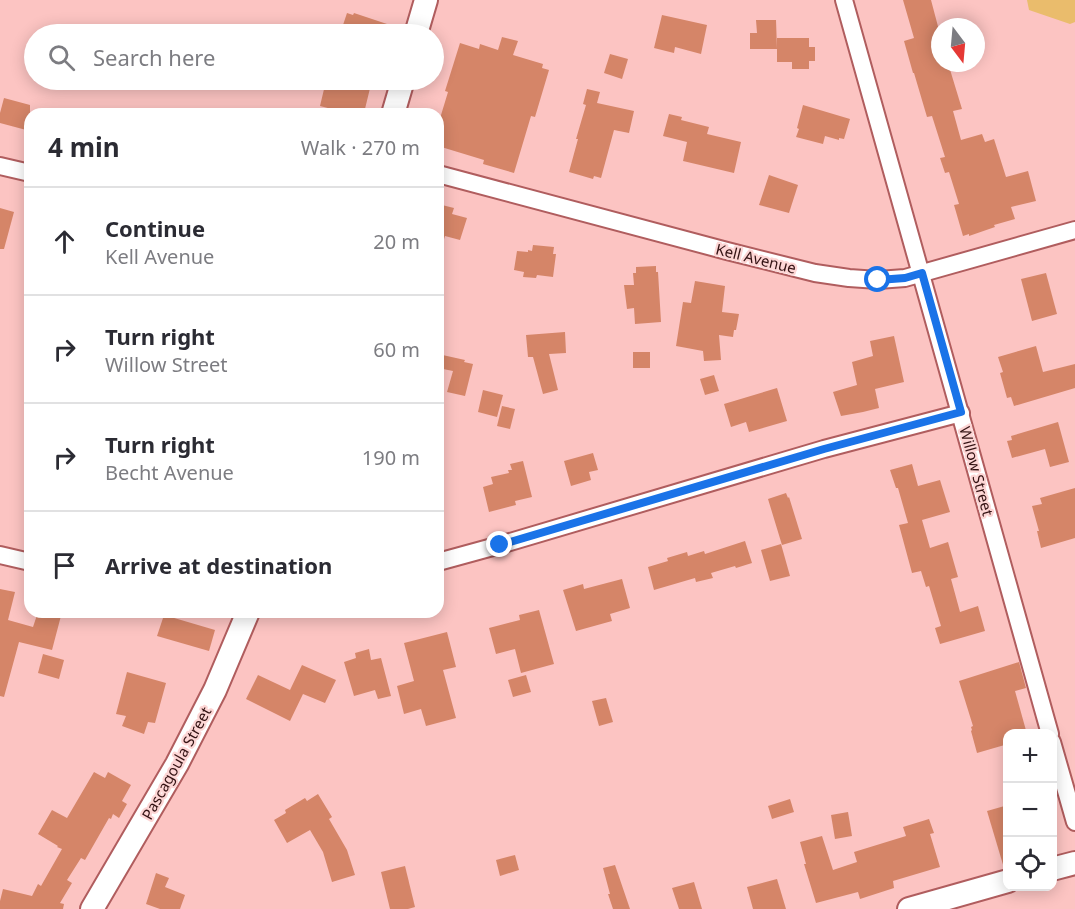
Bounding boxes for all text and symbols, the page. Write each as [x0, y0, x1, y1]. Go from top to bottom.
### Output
north arrow [931, 18, 985, 72]
search box [24, 24, 444, 90]
icon: search [45, 41, 78, 74]
text: Search here [93, 42, 215, 72]
text: 4 min [48, 129, 120, 165]
text: Walk · 270 m [301, 134, 420, 161]
text: Continue [105, 213, 205, 243]
icon: ahead [48, 225, 81, 258]
text: 20 m [373, 228, 420, 255]
street label: Kell Avenue [714, 238, 798, 278]
text: Kell Avenue [105, 243, 214, 270]
route start [864, 266, 890, 292]
text: Turn right [105, 321, 215, 351]
icon: right [48, 333, 81, 366]
text: 60 m [373, 336, 420, 363]
text: Willow Street [105, 351, 228, 378]
street label: Willow Street [955, 424, 999, 519]
text: Turn right [105, 429, 215, 459]
icon: right [48, 441, 81, 474]
text: 190 m [362, 444, 420, 471]
text: Becht Avenue [105, 459, 234, 486]
route end [486, 531, 512, 557]
icon: arrive [48, 549, 81, 582]
text: Arrive at destination [105, 550, 332, 580]
street label: Pascagoula Street [137, 703, 216, 823]
map controls [1003, 729, 1057, 891]
button: + [1003, 729, 1057, 783]
button: − [1003, 783, 1057, 837]
button: locate [1003, 837, 1057, 891]

